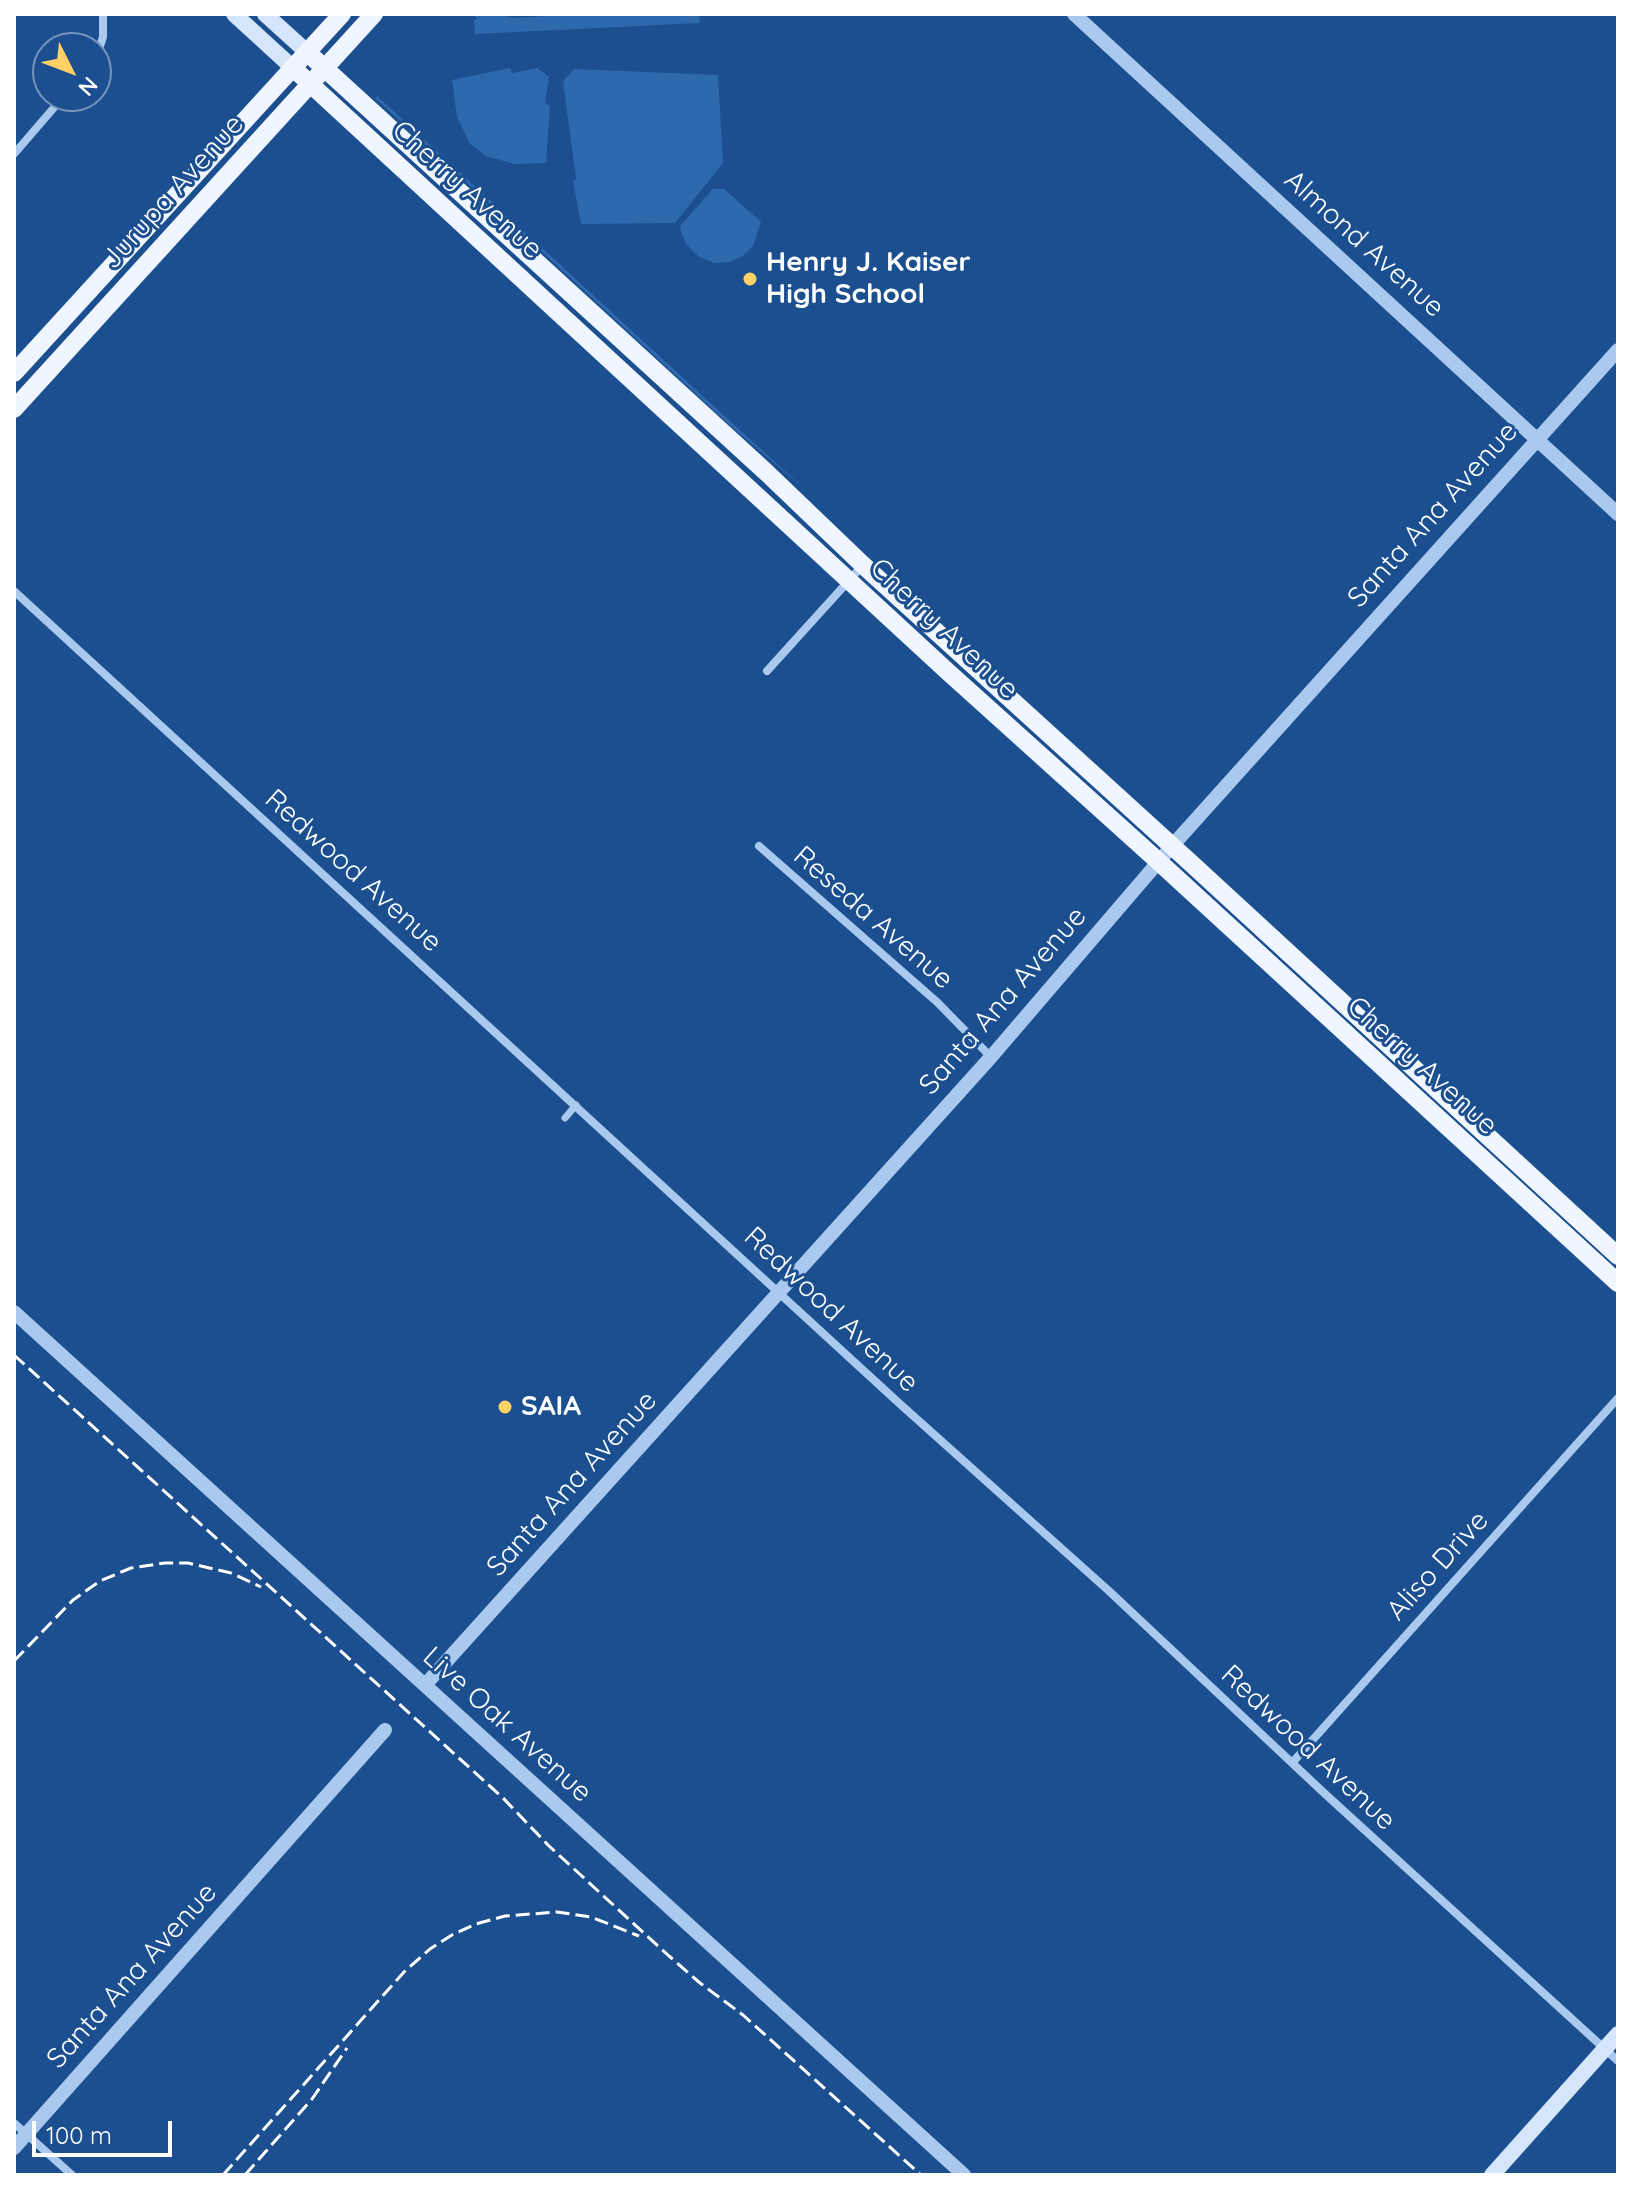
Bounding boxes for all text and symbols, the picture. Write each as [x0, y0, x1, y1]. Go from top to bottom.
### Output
north arrow [32, 32, 112, 112]
text: N [73, 71, 104, 102]
street label: Jurupa Avenue [95, 108, 251, 276]
street label: Cherry Avenue [385, 114, 549, 266]
street label: Almond Avenue [1277, 163, 1451, 325]
place label: Henry J. Kaiser High School [766, 246, 971, 312]
marker: Henry J. Kaiser High School [741, 270, 759, 288]
street label: Santa Ana Avenue [1341, 415, 1525, 615]
street label: Cherry Avenue [863, 552, 1025, 706]
street label: Redwood Avenue [258, 783, 448, 959]
street label: Reseda Avenue [786, 839, 960, 997]
street label: Santa Ana Avenue [912, 900, 1094, 1102]
street label: Cherry Avenue [1340, 990, 1504, 1142]
street label: Redwood Avenue [737, 1220, 925, 1400]
street label: Santa Ana Avenue [480, 1384, 664, 1584]
place label: SAIA [521, 1390, 581, 1424]
marker: SAIA [496, 1398, 514, 1416]
street label: Aliso Drive [1380, 1504, 1496, 1628]
street label: Live Oak Avenue [416, 1640, 598, 1810]
street label: Redwood Avenue [1214, 1658, 1402, 1838]
street label: Santa Ana Avenue [40, 1876, 224, 2076]
scale bar [36, 2105, 176, 2155]
text: 100 m [46, 2120, 112, 2150]

